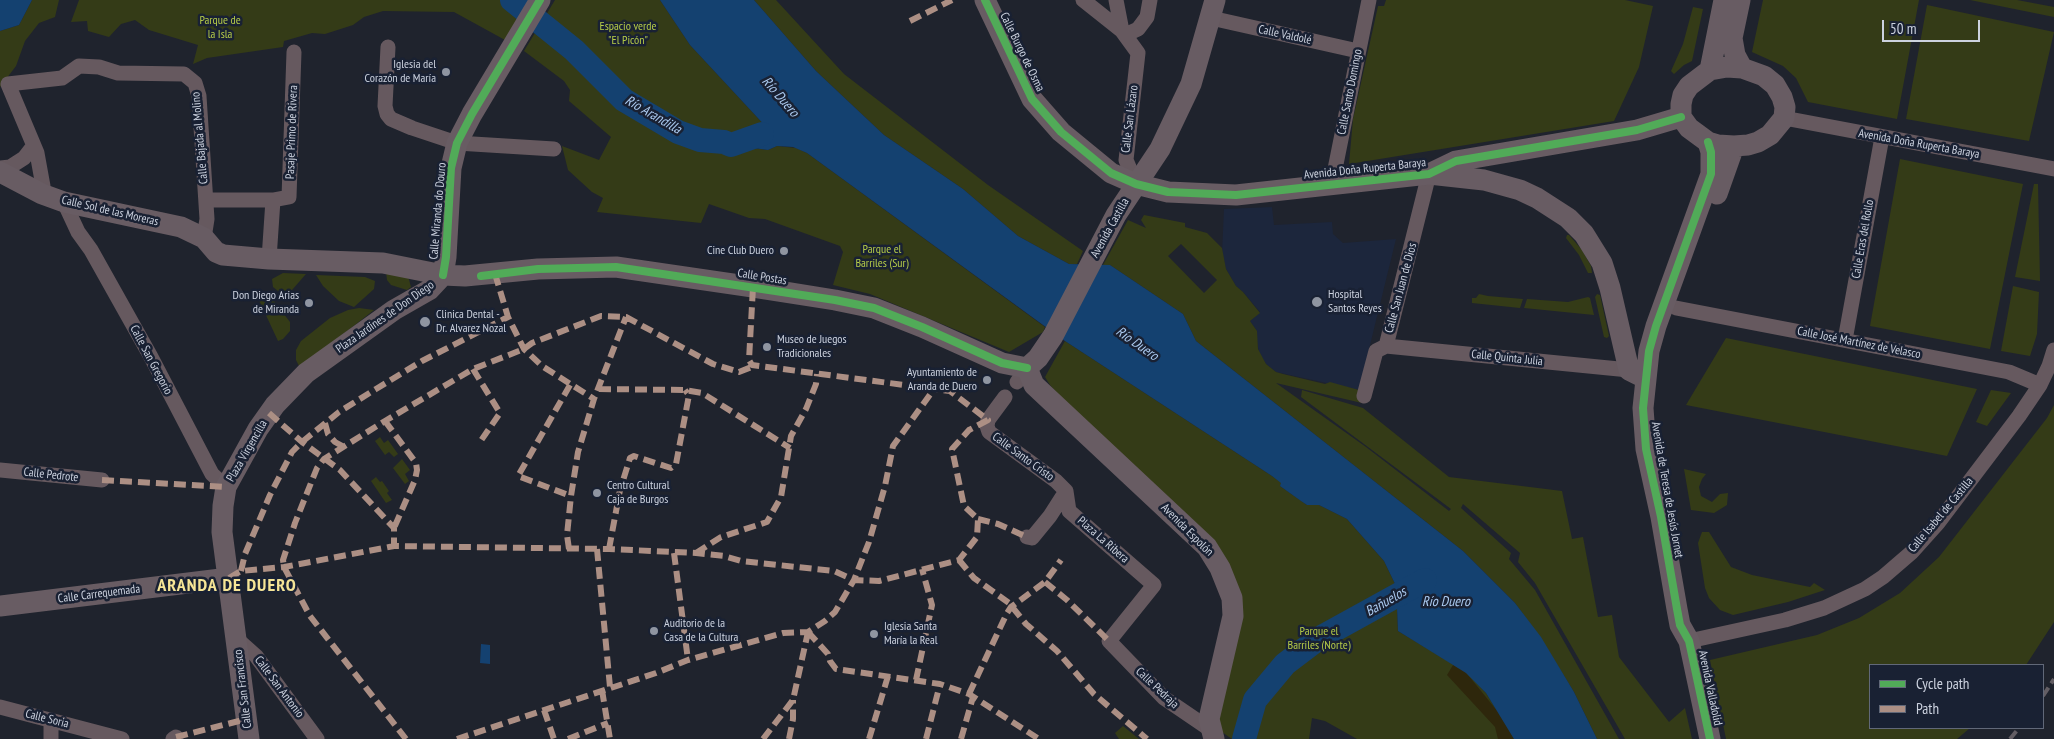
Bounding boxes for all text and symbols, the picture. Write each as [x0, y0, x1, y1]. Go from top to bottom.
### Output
street label: Calle Burgo de Osma [997, 10, 1047, 94]
scale bar [1884, 10, 1982, 42]
park label: Parque de la Isla [199, 14, 241, 42]
text: 50 m [1890, 19, 1916, 38]
park label: Espacio verde "El Picón" [600, 20, 656, 48]
street label: Calle Valdolé [1257, 22, 1313, 48]
street label: Calle Santo Domingo [1335, 48, 1365, 136]
place label: Iglesia del Corazón de María [365, 58, 436, 86]
marker: Iglesia del Corazón de María [440, 66, 452, 78]
water label: Río Duero [758, 73, 802, 121]
street label: Calle San Lázaro [1119, 84, 1141, 154]
street label: Pasaje Primo de Rivera [283, 85, 301, 179]
street label: Calle Bajada al Molino [189, 91, 211, 185]
water label: Río Arandilla [622, 92, 684, 138]
street label: Avenida Doña Ruperta Baraya [1857, 126, 1981, 162]
street label: Avenida Doña Ruperta Baraya [1303, 155, 1427, 183]
street label: Calle Miranda do Douro [427, 162, 449, 260]
street label: Calle Sol de las Moreras [60, 193, 160, 229]
street label: Avenida Castilla [1088, 196, 1132, 260]
street label: Calle Eras del Rollo [1849, 198, 1877, 280]
street label: Calle San Juan de Dios [1382, 241, 1420, 335]
park label: Parque el Barriles (Sur) [855, 243, 909, 271]
place label: Cine Club Duero [707, 244, 774, 258]
marker: Cine Club Duero [778, 245, 790, 257]
street label: Calle Postas [736, 266, 788, 288]
street label: Plaza Jardines de Don Diego [333, 278, 437, 356]
place label: Hospital Santos Reyes [1328, 288, 1382, 316]
place label: Don Diego Arias de Miranda [233, 289, 299, 317]
marker: Hospital Santos Reyes [1310, 295, 1324, 309]
marker: Don Diego Arias de Miranda [303, 297, 315, 309]
place label: Clinica Dental - Dr. Alvarez Nozal [436, 308, 506, 336]
marker: Clinica Dental - Dr. Alvarez Nozal [418, 315, 432, 329]
street label: Calle San Gregorio [127, 323, 175, 397]
water label: Río Duero [1113, 323, 1161, 365]
street label: Calle José Martínez de Velasco [1796, 324, 1922, 362]
place label: Museo de Juegos Tradicionales [777, 333, 847, 361]
marker: Museo de Juegos Tradicionales [761, 341, 773, 353]
street label: Calle Quinta Julia [1471, 347, 1543, 369]
place label: Ayuntamiento de Aranda de Duero [907, 366, 977, 394]
marker: Ayuntamiento de Aranda de Duero [981, 374, 993, 386]
street label: Plaza Virgencilla [224, 418, 270, 484]
street label: Avenida de Teresa de Jesús Jornet [1648, 421, 1686, 559]
street label: Calle Santo Cristo [989, 430, 1057, 484]
street label: Calle Pedrote [23, 465, 79, 485]
street label: Calle Isabel de Castilla [1905, 475, 1977, 555]
place label: Centro Cultural Caja de Burgos [607, 479, 669, 507]
marker: Centro Cultural Caja de Burgos [591, 487, 603, 499]
street label: Avenida Espolón [1158, 501, 1216, 559]
street label: Plaza La Ribera [1074, 514, 1132, 566]
district label: ARANDA DE DUERO [155, 575, 299, 597]
street label: Calle Carrequemada [57, 582, 141, 606]
water label: Bañuelos [1363, 584, 1409, 620]
water label: Río Duero [1422, 594, 1470, 610]
place label: Auditorio de la Casa de la Cultura [664, 617, 738, 645]
place label: Iglesia Santa María la Real [884, 620, 938, 648]
marker: Auditorio de la Casa de la Cultura [648, 625, 660, 637]
park label: Parque el Barriles (Norte) [1288, 625, 1350, 653]
marker: Iglesia Santa María la Real [868, 628, 880, 640]
street label: Calle San Francisco [231, 649, 255, 729]
street label: Avenida Valladolid [1695, 649, 1725, 727]
street label: Calle San Antonio [251, 653, 307, 721]
street label: Calle Pedraja [1132, 664, 1182, 712]
legend [1869, 664, 2044, 729]
text: Cycle path [1916, 674, 1969, 693]
text: Path [1916, 699, 1939, 718]
street label: Calle Soria [24, 707, 70, 731]

